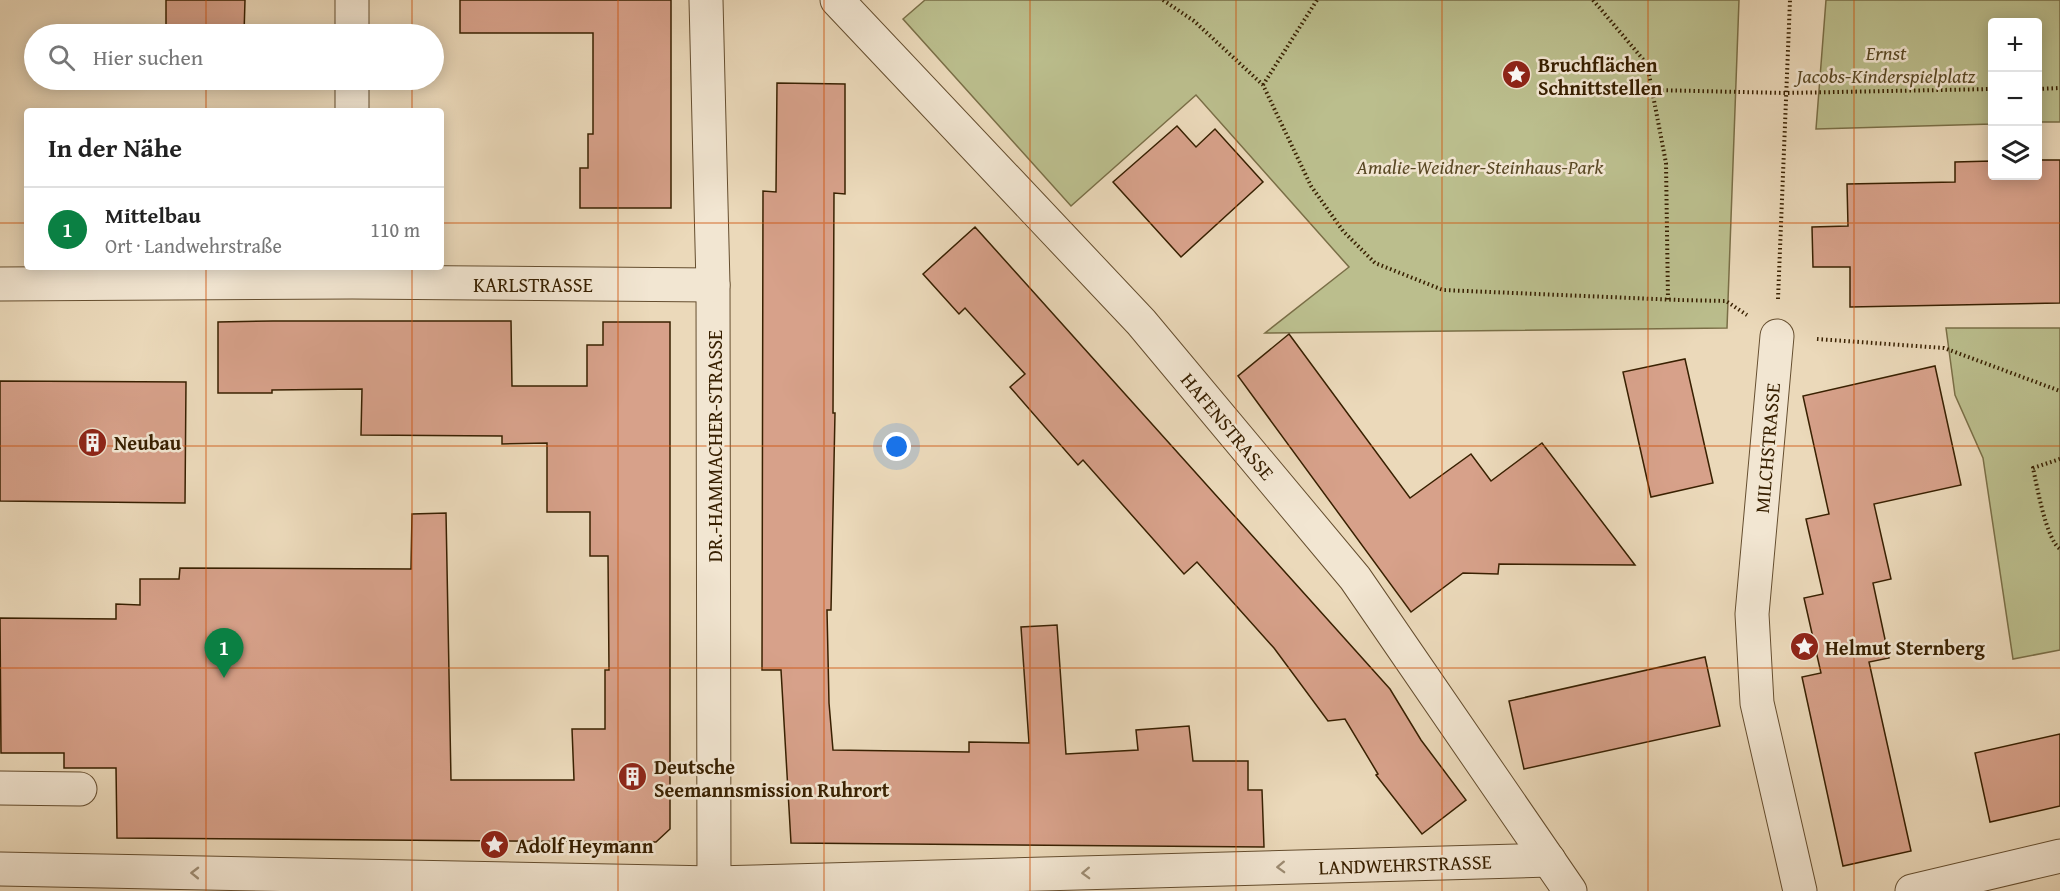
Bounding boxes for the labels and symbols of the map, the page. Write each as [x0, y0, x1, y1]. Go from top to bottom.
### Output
park label: Ernst Jacobs-Kinderspielplatz [1794, 38, 1976, 90]
place label: Bruchflächen Schnittstellen [1538, 50, 1663, 102]
place icon: Bruchflächen Schnittstellen [1501, 59, 1533, 91]
park label: Amalie-Weidner-Steinhaus-Park [1356, 152, 1604, 181]
street label: KARLSTRASSE [473, 270, 593, 299]
street label: DR.-HAMMACHER-STRASSE [700, 330, 729, 562]
street label: HAFENSTRASSE [1174, 366, 1282, 486]
street label: MILCHSTRASSE [1747, 382, 1787, 514]
building icon: Neubau [77, 426, 109, 458]
place label: Neubau [114, 428, 182, 457]
your location [882, 432, 911, 461]
pin: 1 [204, 628, 244, 678]
place icon: Helmut Sternberg [1788, 631, 1820, 663]
place label: Helmut Sternberg [1825, 633, 1985, 662]
place label: Deutsche Seemannsmission Ruhrort [654, 752, 890, 804]
building icon: Deutsche Seemannsmission Ruhrort [617, 761, 649, 793]
place icon: Adolf Heymann [479, 829, 511, 861]
place label: Adolf Heymann [516, 831, 654, 860]
street label: LANDWEHRSTRASSE [1318, 846, 1492, 882]
one-way arrow [1277, 861, 1286, 873]
one-way arrow [190, 866, 199, 879]
one-way arrow [1082, 866, 1091, 879]

